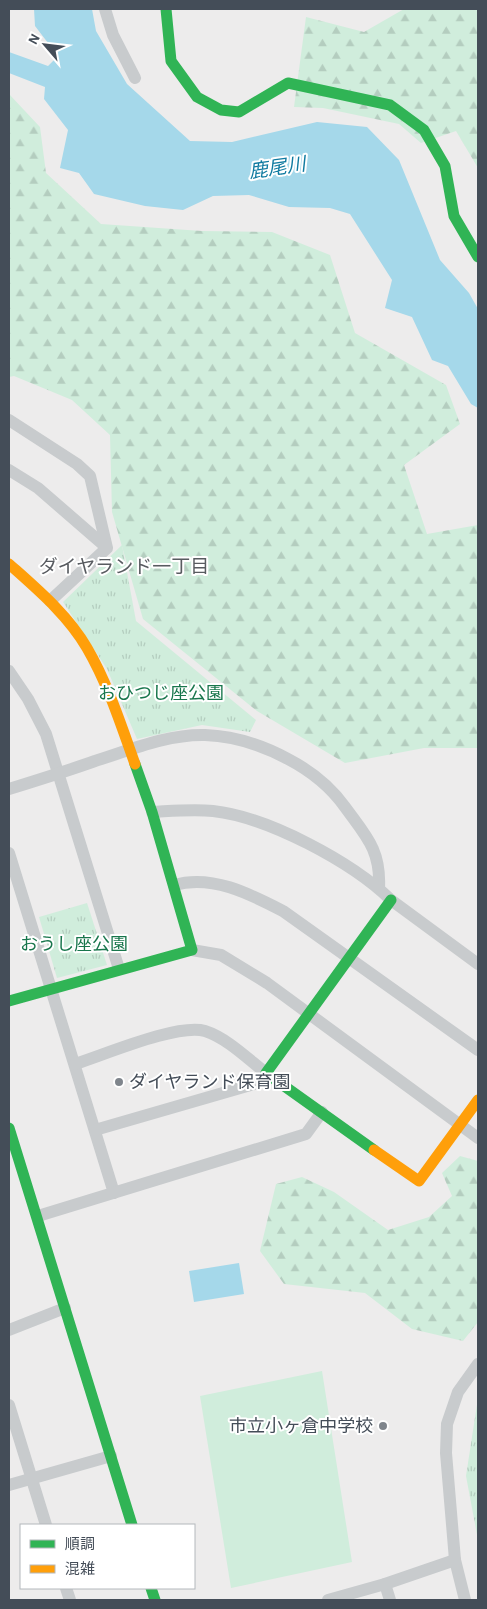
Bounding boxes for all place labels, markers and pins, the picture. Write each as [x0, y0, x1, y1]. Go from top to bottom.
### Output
place label: ダイヤランド保育園 [129, 1072, 290, 1092]
marker: ダイヤランド保育園 [113, 1076, 125, 1088]
place label: 市立小ヶ倉中学校 [229, 1416, 373, 1436]
marker: 市立小ヶ倉中学校 [377, 1420, 389, 1432]

